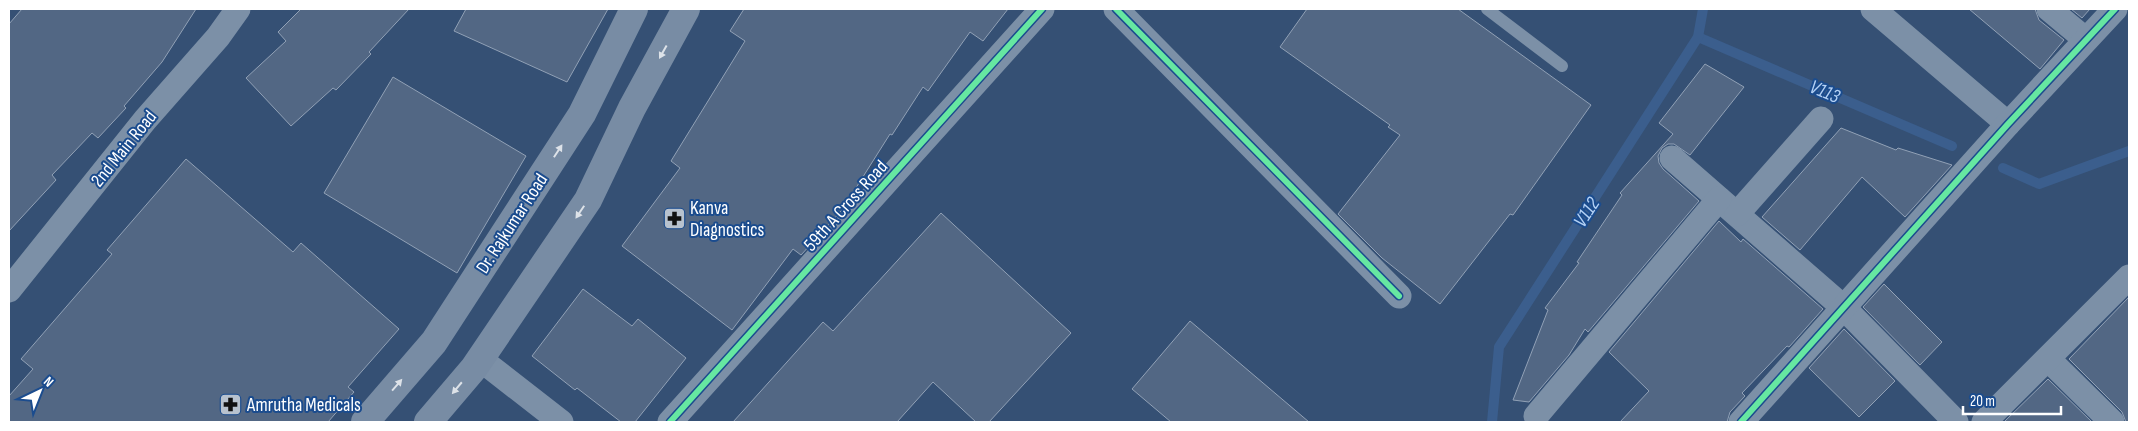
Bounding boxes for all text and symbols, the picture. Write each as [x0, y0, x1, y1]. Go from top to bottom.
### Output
one-way arrow [659, 44, 667, 59]
water label: V113 [1806, 75, 1844, 109]
street label: 2nd Main Road [86, 106, 162, 192]
one-way arrow [553, 144, 563, 157]
street label: 59th A Cross Road [799, 156, 893, 256]
street label: Dr. Rajkumar Road [471, 170, 553, 278]
water label: V112 [1568, 192, 1606, 232]
place label: Kanva Diagnostics [690, 197, 765, 242]
one-way arrow [576, 205, 585, 218]
pharmacy icon: Kanva Diagnostics [662, 206, 686, 230]
north arrow [15, 366, 65, 416]
text: N [40, 373, 57, 391]
one-way arrow [391, 379, 402, 392]
one-way arrow [451, 381, 463, 393]
scale bar [1963, 384, 2060, 416]
pharmacy icon: Amrutha Medicals [219, 392, 243, 416]
text: 20 m [1970, 392, 1995, 411]
place label: Amrutha Medicals [246, 394, 361, 417]

